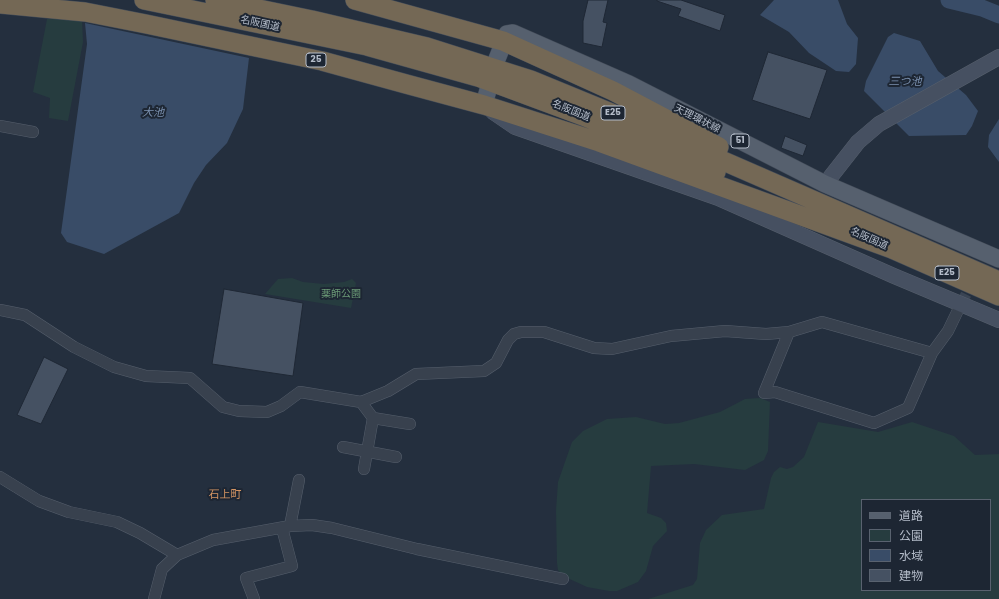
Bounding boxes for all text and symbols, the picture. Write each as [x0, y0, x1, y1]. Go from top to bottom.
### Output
street label: 名阪国道 [239, 14, 281, 34]
road number: 25 [306, 53, 326, 67]
water label: 三つ池 [889, 75, 921, 89]
street label: 名阪国道 [550, 98, 592, 124]
street label: 天理環状線 [672, 102, 722, 136]
water label: 大池 [142, 106, 164, 120]
road number: E25 [601, 106, 625, 120]
road number: 51 [731, 134, 749, 148]
street label: 名阪国道 [848, 225, 890, 253]
road number: E25 [935, 266, 959, 280]
park label: 薬師公園 [321, 288, 361, 300]
district label: 石上町 [209, 488, 241, 502]
legend [861, 499, 991, 591]
text: 道路 [899, 507, 923, 524]
text: 公園 [899, 527, 923, 544]
text: 水域 [899, 547, 923, 564]
text: 建物 [899, 567, 923, 584]

